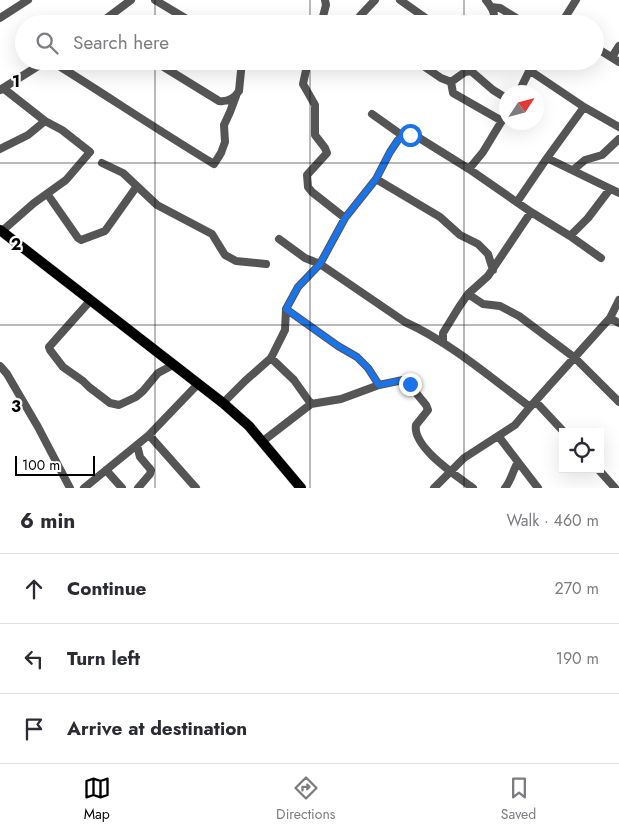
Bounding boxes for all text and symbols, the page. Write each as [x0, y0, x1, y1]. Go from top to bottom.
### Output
search box [15, 15, 604, 70]
icon: search [33, 29, 61, 57]
text: Search here [73, 29, 169, 56]
text: 1 [12, 70, 20, 93]
north arrow [499, 85, 544, 130]
route start [399, 124, 422, 147]
text: 2 [11, 233, 21, 256]
route end [399, 373, 422, 396]
text: 3 [11, 395, 21, 418]
map controls [559, 428, 604, 473]
button: locate [559, 428, 604, 473]
scale bar [15, 453, 95, 476]
text: 100 m [22, 455, 60, 475]
text: 6 min [20, 506, 75, 536]
text: Walk · 460 m [507, 509, 599, 532]
icon: ahead [20, 575, 48, 603]
text: Continue [67, 575, 146, 602]
text: 270 m [555, 577, 599, 600]
icon: left [20, 645, 48, 673]
text: Turn left [67, 645, 140, 672]
text: 190 m [556, 647, 599, 670]
icon: arrive [20, 715, 48, 743]
text: Arrive at destination [67, 715, 247, 742]
tab: Map [83, 774, 111, 824]
tab: Directions [276, 774, 335, 824]
tab: Saved [501, 774, 536, 824]

